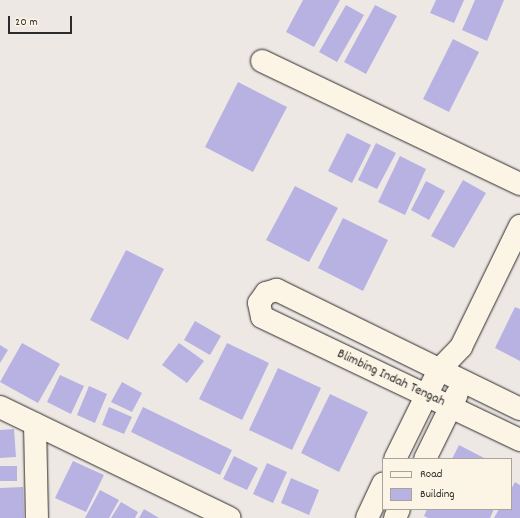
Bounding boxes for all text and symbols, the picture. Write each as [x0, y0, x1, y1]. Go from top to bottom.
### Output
scale bar [10, 8, 74, 34]
text: 20 m [15, 14, 38, 31]
street label: Blimbing Indah Tengah [334, 346, 448, 410]
legend [382, 458, 512, 510]
text: Road [420, 466, 442, 483]
text: Building [420, 486, 455, 503]

